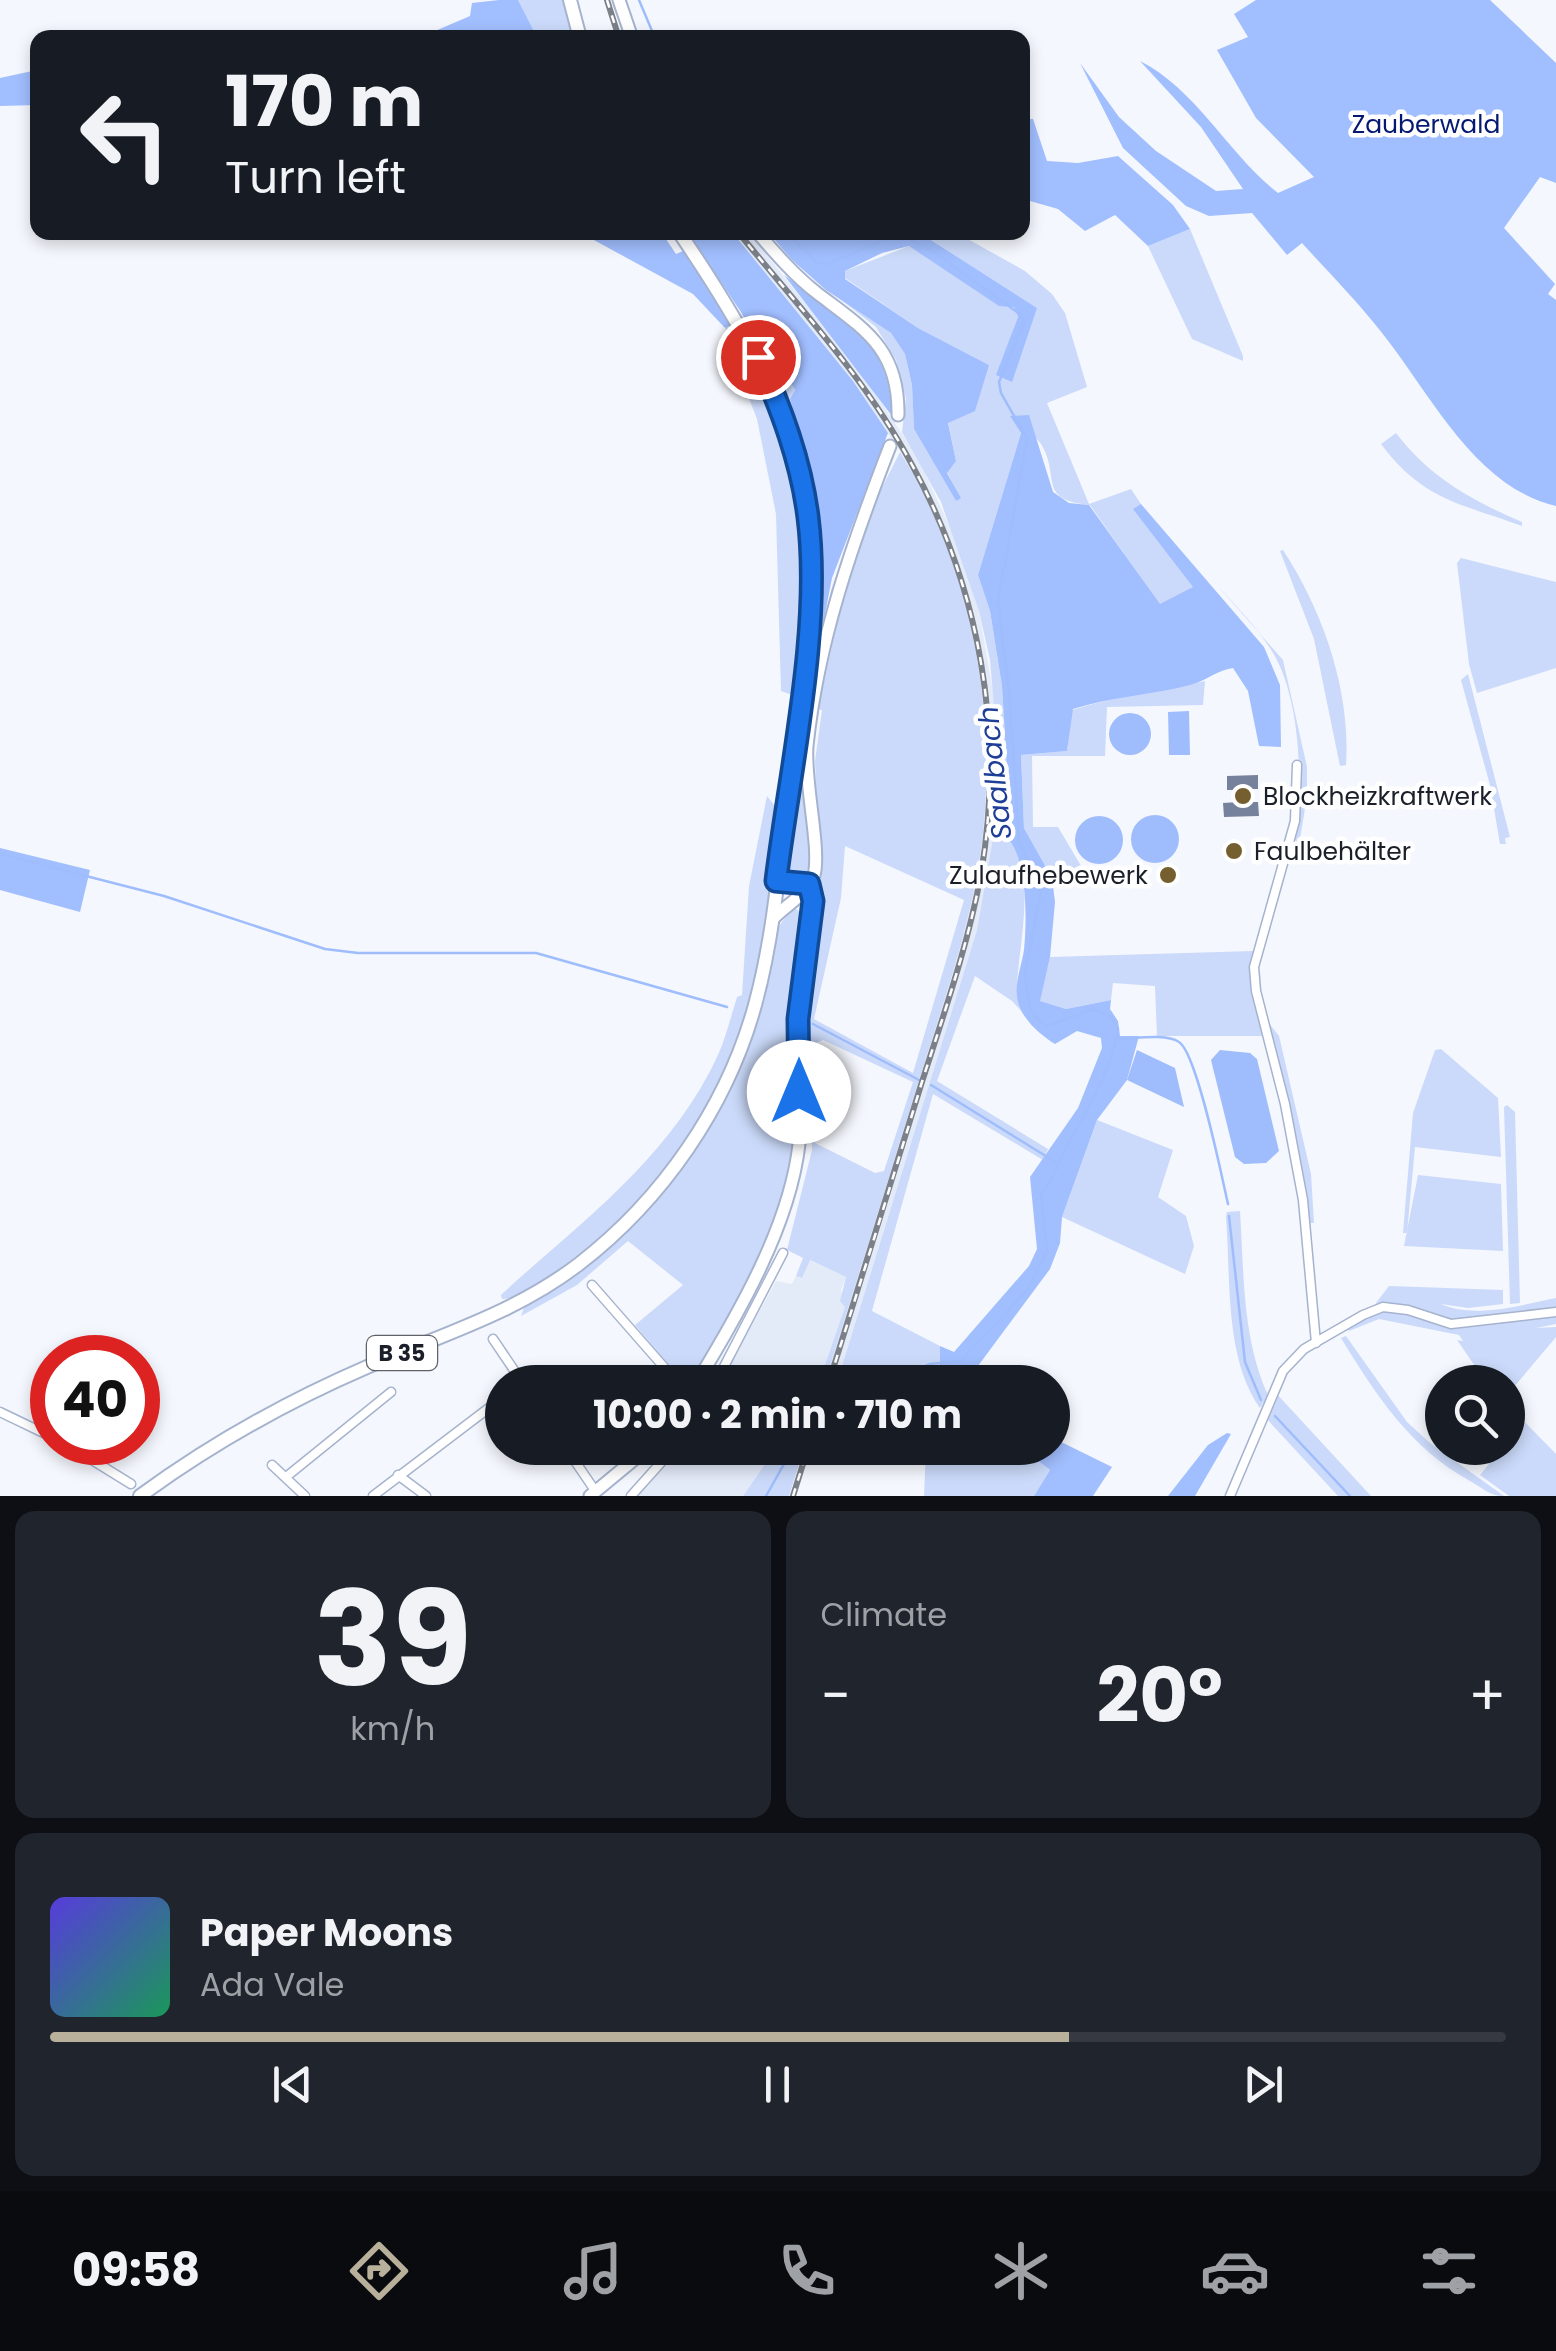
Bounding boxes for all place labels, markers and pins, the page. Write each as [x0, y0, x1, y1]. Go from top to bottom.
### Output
pin [716, 315, 801, 400]
place label: Blockheizkraftwerk [1263, 779, 1492, 814]
marker: Blockheizkraftwerk [1232, 785, 1254, 807]
place label: Faulbehälter [1254, 834, 1411, 869]
marker: Faulbehälter [1223, 840, 1245, 862]
place label: Zulaufhebewerk [949, 858, 1148, 893]
marker: Zulaufhebewerk [1157, 864, 1179, 886]

